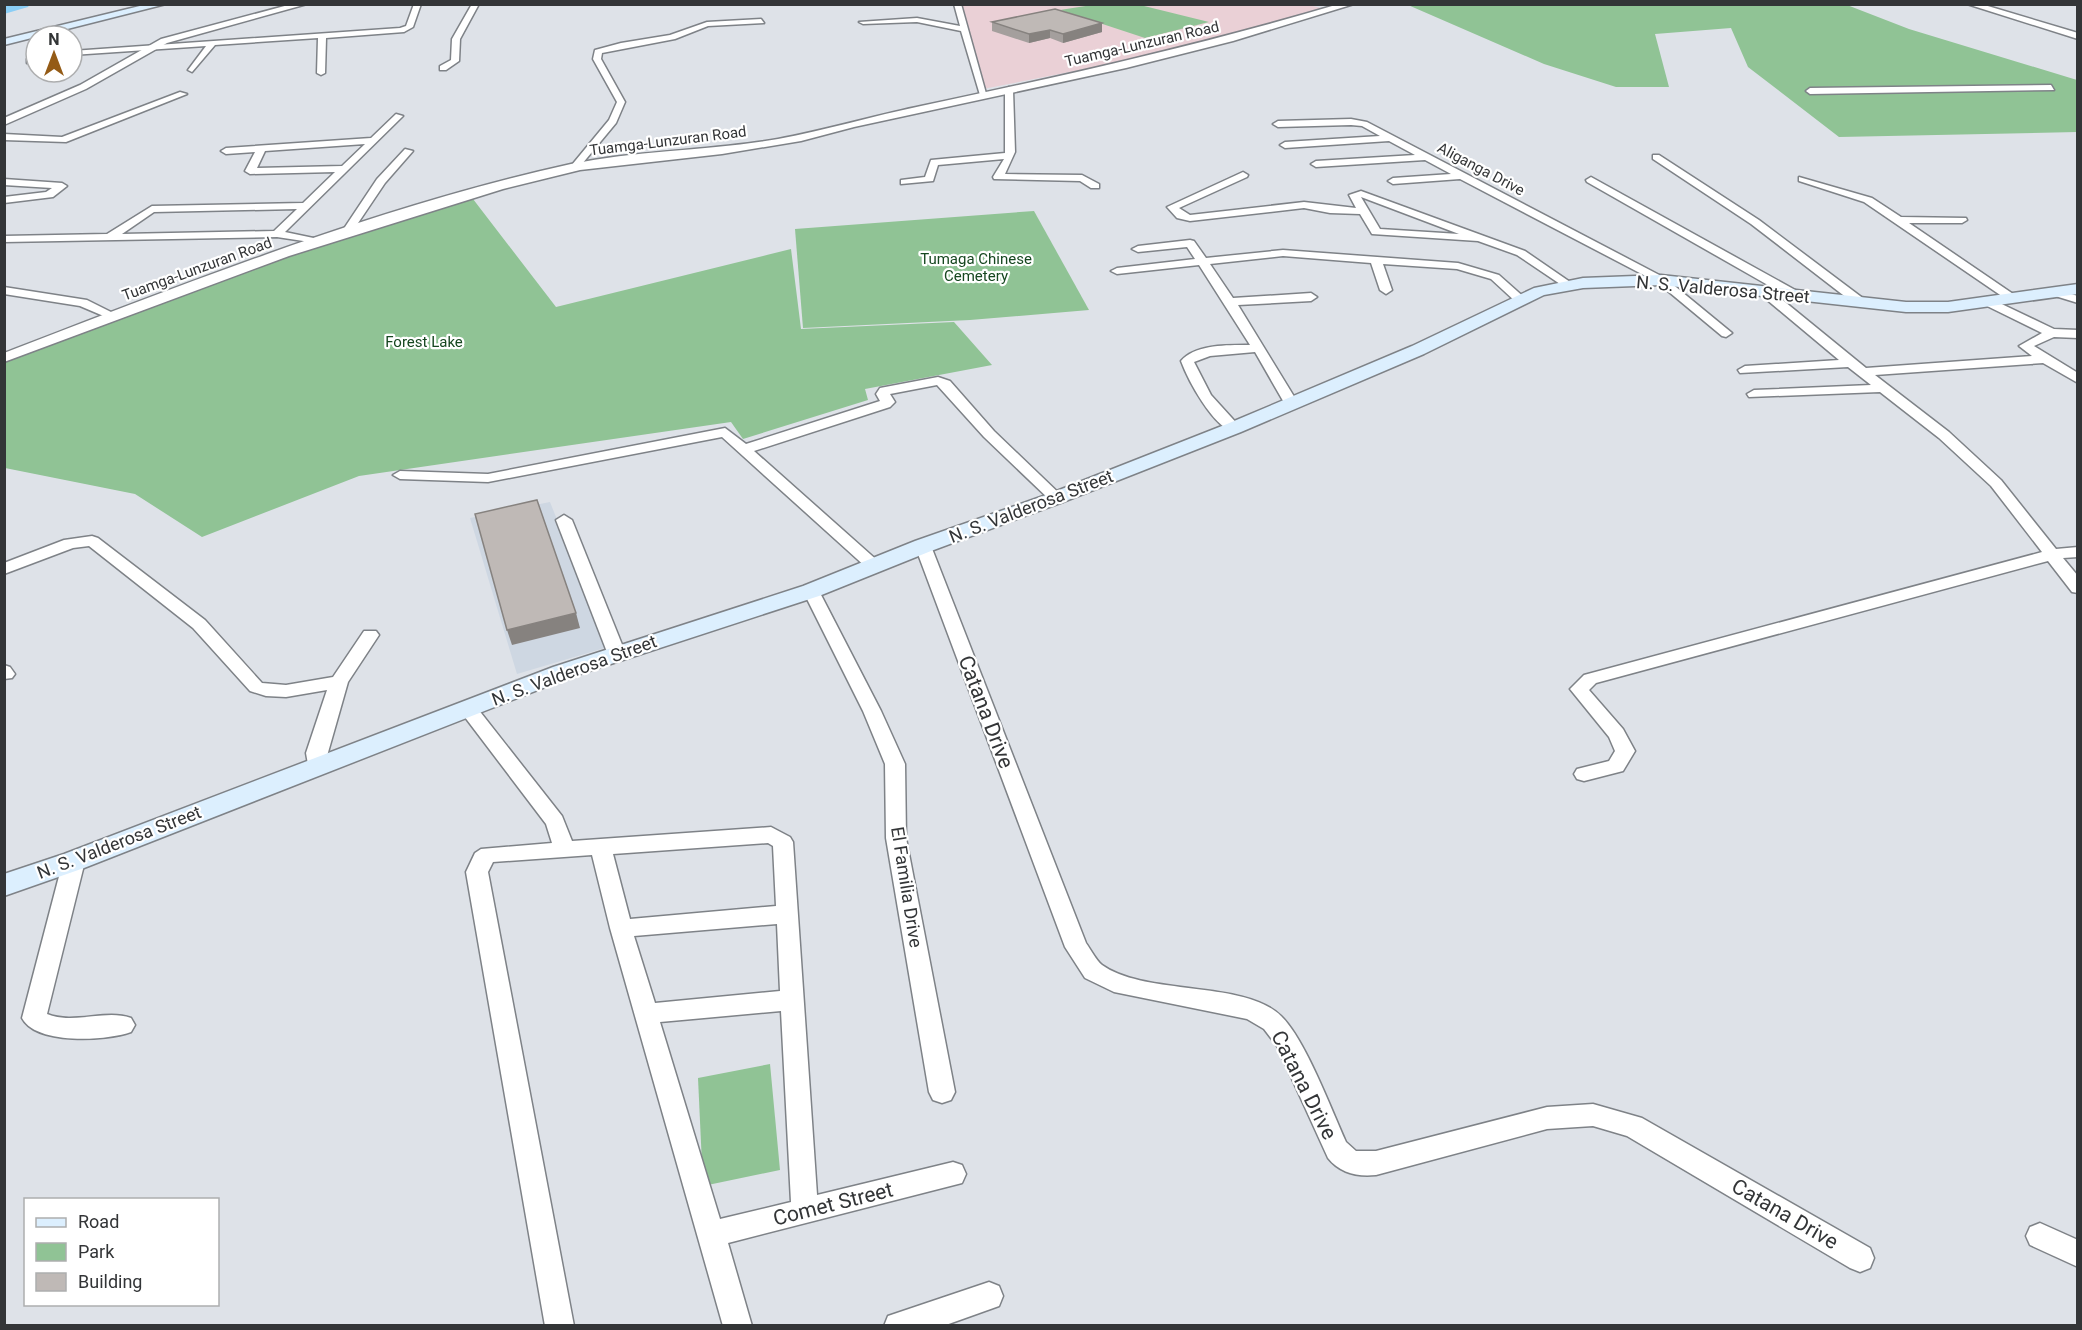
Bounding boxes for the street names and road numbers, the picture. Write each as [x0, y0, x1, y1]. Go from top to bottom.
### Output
street label: Tuamga-Lunzuran Road [1063, 17, 1221, 71]
street label: Tuamga-Lunzuran Road [589, 122, 747, 160]
street label: Aliganga Drive [1434, 139, 1528, 199]
street label: Tuamga-Lunzuran Road [120, 234, 274, 304]
street label: N. S. Valderosa Street [1635, 271, 1811, 307]
street label: N. S. Valderosa Street [946, 465, 1116, 547]
street label: N. S. Valderosa Street [489, 630, 659, 710]
street label: Catana Drive [954, 652, 1018, 772]
street label: N. S. Valderosa Street [34, 801, 204, 883]
street label: El Familia Drive [887, 825, 927, 949]
street label: Catana Drive [1266, 1027, 1342, 1143]
street label: Catana Drive [1728, 1174, 1842, 1254]
street label: Comet Street [771, 1177, 896, 1230]

